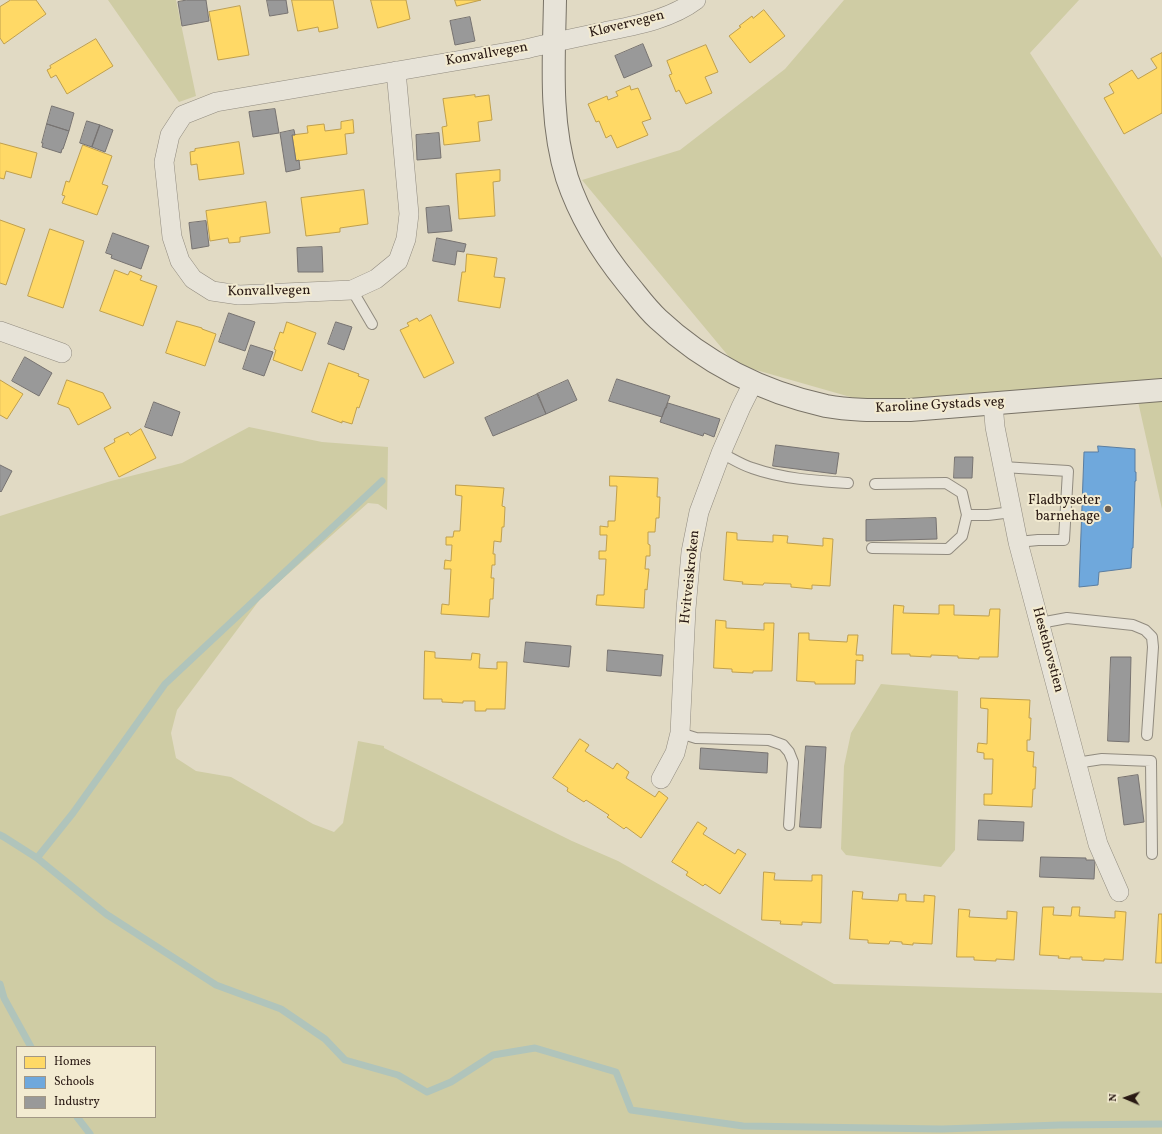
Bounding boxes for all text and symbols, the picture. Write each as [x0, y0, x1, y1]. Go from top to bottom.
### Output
street label: Kløvervegen [588, 8, 666, 42]
street label: Konvallvegen [445, 40, 529, 70]
street label: Konvallvegen [227, 283, 311, 301]
street label: Karoline Gystads veg [875, 394, 1005, 418]
place label: Fladbyseter barnehage [1028, 493, 1100, 526]
marker: Fladbyseter barnehage [1103, 504, 1113, 514]
street label: Hvitveiskroken [678, 529, 704, 625]
street label: Hestehovstien [1028, 605, 1066, 695]
legend [16, 1046, 156, 1118]
text: Homes [54, 1054, 91, 1070]
text: Schools [54, 1074, 94, 1090]
north arrow [1106, 1078, 1146, 1118]
text: N [1106, 1093, 1121, 1102]
text: Industry [54, 1094, 100, 1110]

